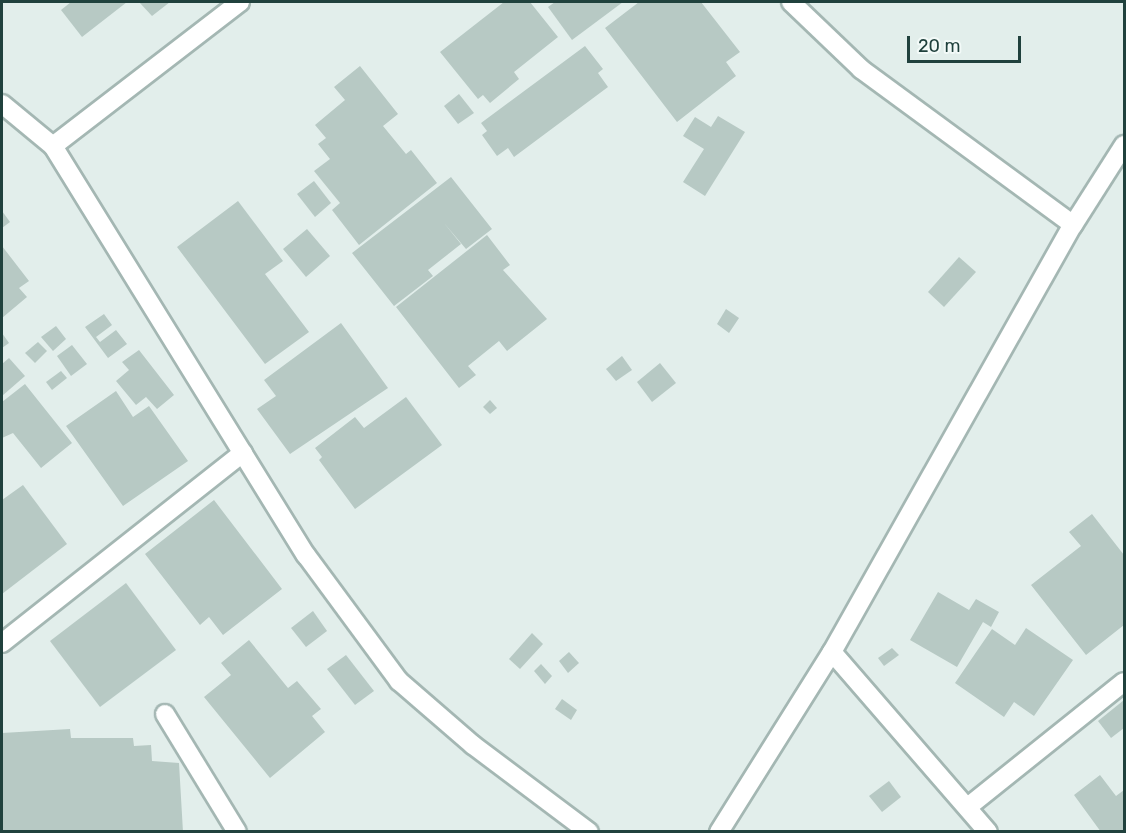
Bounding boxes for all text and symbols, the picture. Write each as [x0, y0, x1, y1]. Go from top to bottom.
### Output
scale bar [910, 24, 1024, 62]
text: 20 m [918, 35, 960, 57]

